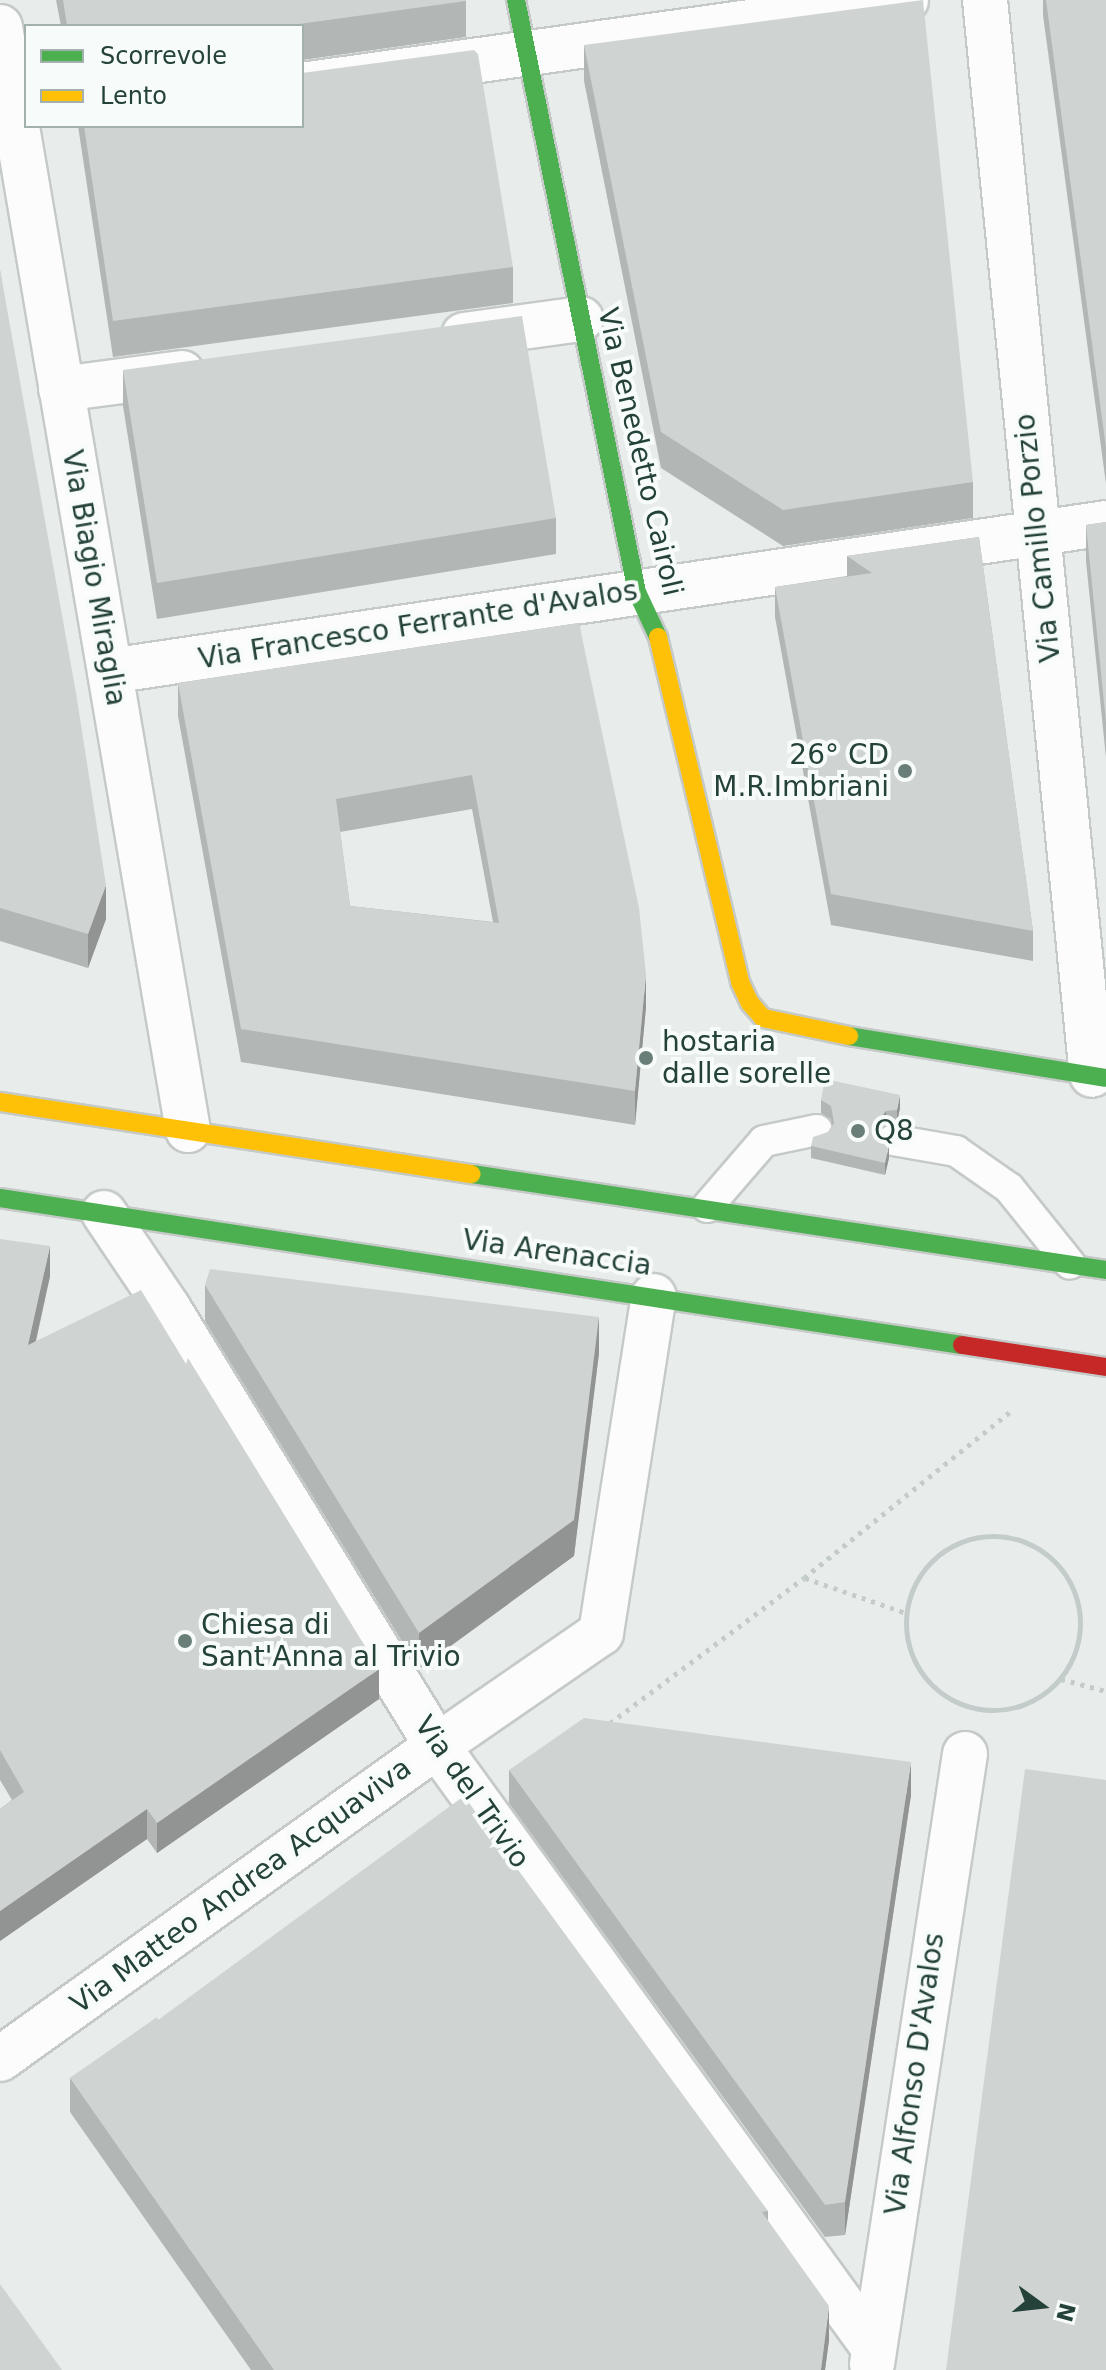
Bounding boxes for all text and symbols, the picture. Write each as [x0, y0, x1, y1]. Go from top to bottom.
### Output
legend [24, 24, 304, 128]
text: Scorrevole [100, 42, 227, 70]
text: Lento [100, 82, 167, 110]
street label: Via Benedetto Cairoli [590, 305, 690, 599]
street label: Via Camillo Porzio [1008, 412, 1068, 664]
street label: Via Biagio Miraglia [55, 447, 133, 709]
street label: Via Francesco Ferrante d'Avalos [196, 574, 640, 676]
place label: 26° CD M.R.Imbriani [713, 738, 889, 804]
marker: 26° CD M.R.Imbriani [896, 762, 914, 780]
place label: hostaria dalle sorelle [662, 1025, 831, 1091]
marker: hostaria dalle sorelle [637, 1049, 655, 1067]
place label: Q8 [874, 1114, 914, 1148]
marker: Q8 [849, 1122, 867, 1140]
street label: Via Arenaccia [460, 1223, 654, 1283]
place label: Chiesa di Sant'Anna al Trivio [201, 1608, 461, 1674]
marker: Chiesa di Sant'Anna al Trivio [176, 1632, 194, 1650]
street label: Via del Trivio [407, 1710, 537, 1874]
street label: Via Matteo Andrea Acquaviva [64, 1751, 418, 2021]
street label: Via Alfonso D'Avalos [879, 1931, 951, 2217]
north arrow [1002, 2266, 1082, 2346]
text: N [1051, 2300, 1080, 2324]

